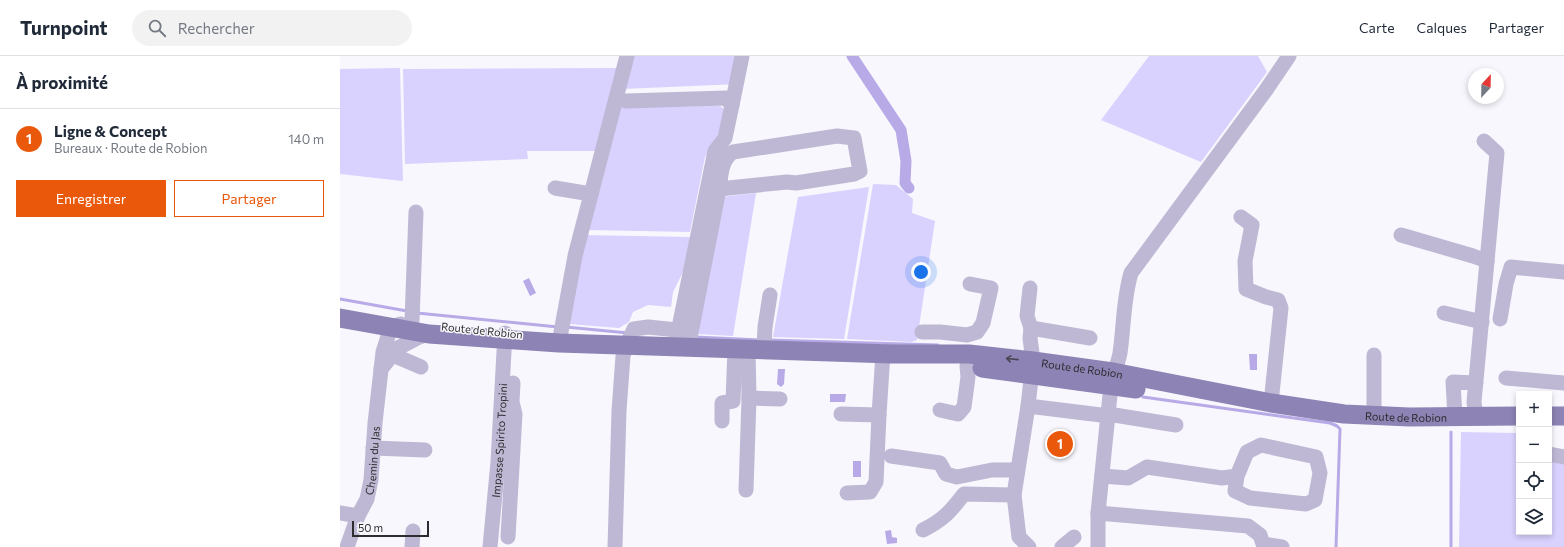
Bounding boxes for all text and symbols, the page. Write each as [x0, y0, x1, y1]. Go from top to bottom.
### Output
search box [132, 10, 412, 46]
text: Turnpoint [20, 16, 108, 39]
icon: search [146, 17, 168, 39]
text: Rechercher [178, 19, 255, 37]
text: Carte [1359, 19, 1395, 36]
text: Calques [1417, 19, 1467, 36]
text: Partager [1489, 19, 1544, 36]
north arrow [1468, 68, 1504, 104]
text: À proximité [16, 72, 108, 93]
text: Ligne & Concept [54, 122, 167, 140]
text: 1 [26, 131, 32, 147]
text: 140 m [288, 131, 324, 147]
text: Bureaux · Route de Robion [54, 140, 208, 156]
button: Enregistrer [16, 180, 166, 217]
button: Partager [174, 180, 324, 217]
your location [911, 262, 931, 282]
street label: Route de Robion [440, 319, 524, 341]
one-way arrow [1006, 355, 1019, 362]
street label: Route de Robion [1041, 356, 1124, 380]
street label: Impasse Spirito Tropini [488, 383, 509, 498]
map controls [1516, 391, 1552, 535]
button: + [1516, 391, 1552, 427]
street label: Route de Robion [1365, 408, 1447, 424]
street label: Chemin du Jas [362, 426, 382, 496]
button: − [1516, 427, 1552, 463]
pin: 1 [1047, 429, 1073, 459]
button: locate [1516, 463, 1552, 499]
button: layers [1516, 499, 1552, 535]
scale bar [352, 519, 429, 538]
text: 50 m [358, 521, 383, 534]

